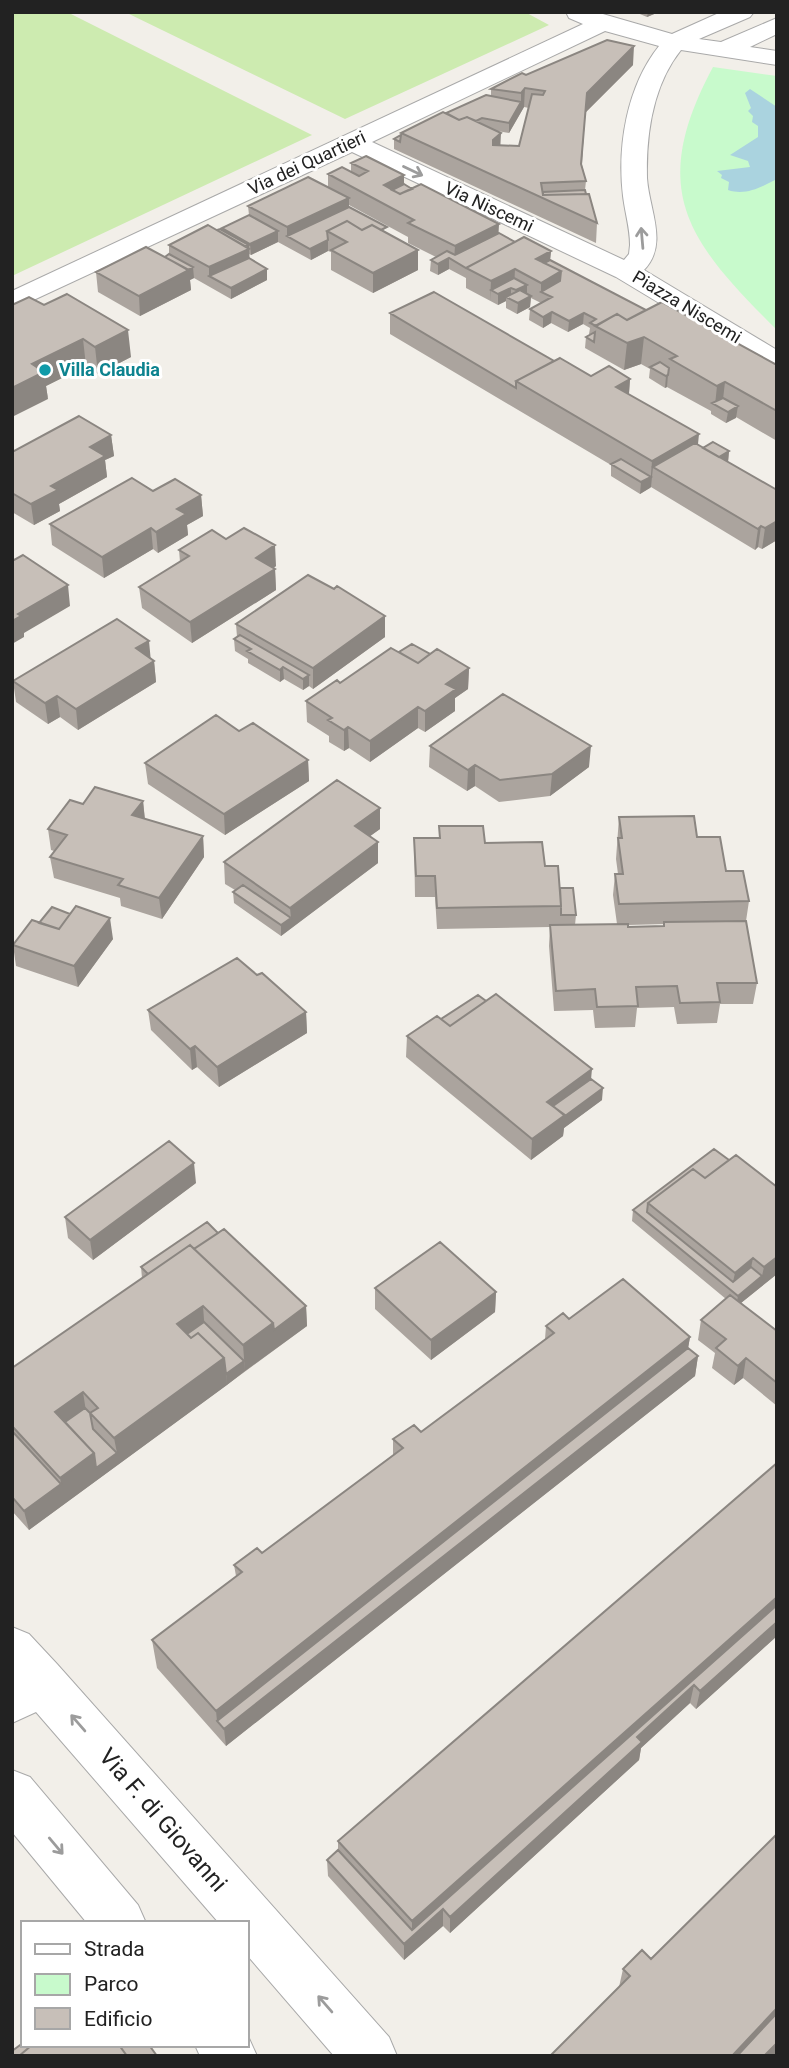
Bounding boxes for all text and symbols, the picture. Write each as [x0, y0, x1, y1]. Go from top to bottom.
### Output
street label: Via dei Quartieri [245, 126, 369, 199]
one-way arrow [402, 165, 423, 178]
street label: Via Niscemi [441, 177, 537, 236]
one-way arrow [635, 227, 648, 250]
street label: Piazza Niscemi [629, 266, 746, 347]
place label: Villa Claudia [59, 359, 160, 380]
marker: Villa Claudia [37, 362, 53, 378]
one-way arrow [70, 1714, 86, 1732]
street label: Via F. di Giovanni [93, 1743, 233, 1897]
one-way arrow [48, 1837, 64, 1855]
legend [21, 1921, 248, 2047]
text: Strada [84, 1937, 145, 1961]
text: Parco [84, 1972, 138, 1996]
one-way arrow [317, 1996, 333, 2014]
text: Edificio [84, 2007, 152, 2031]

